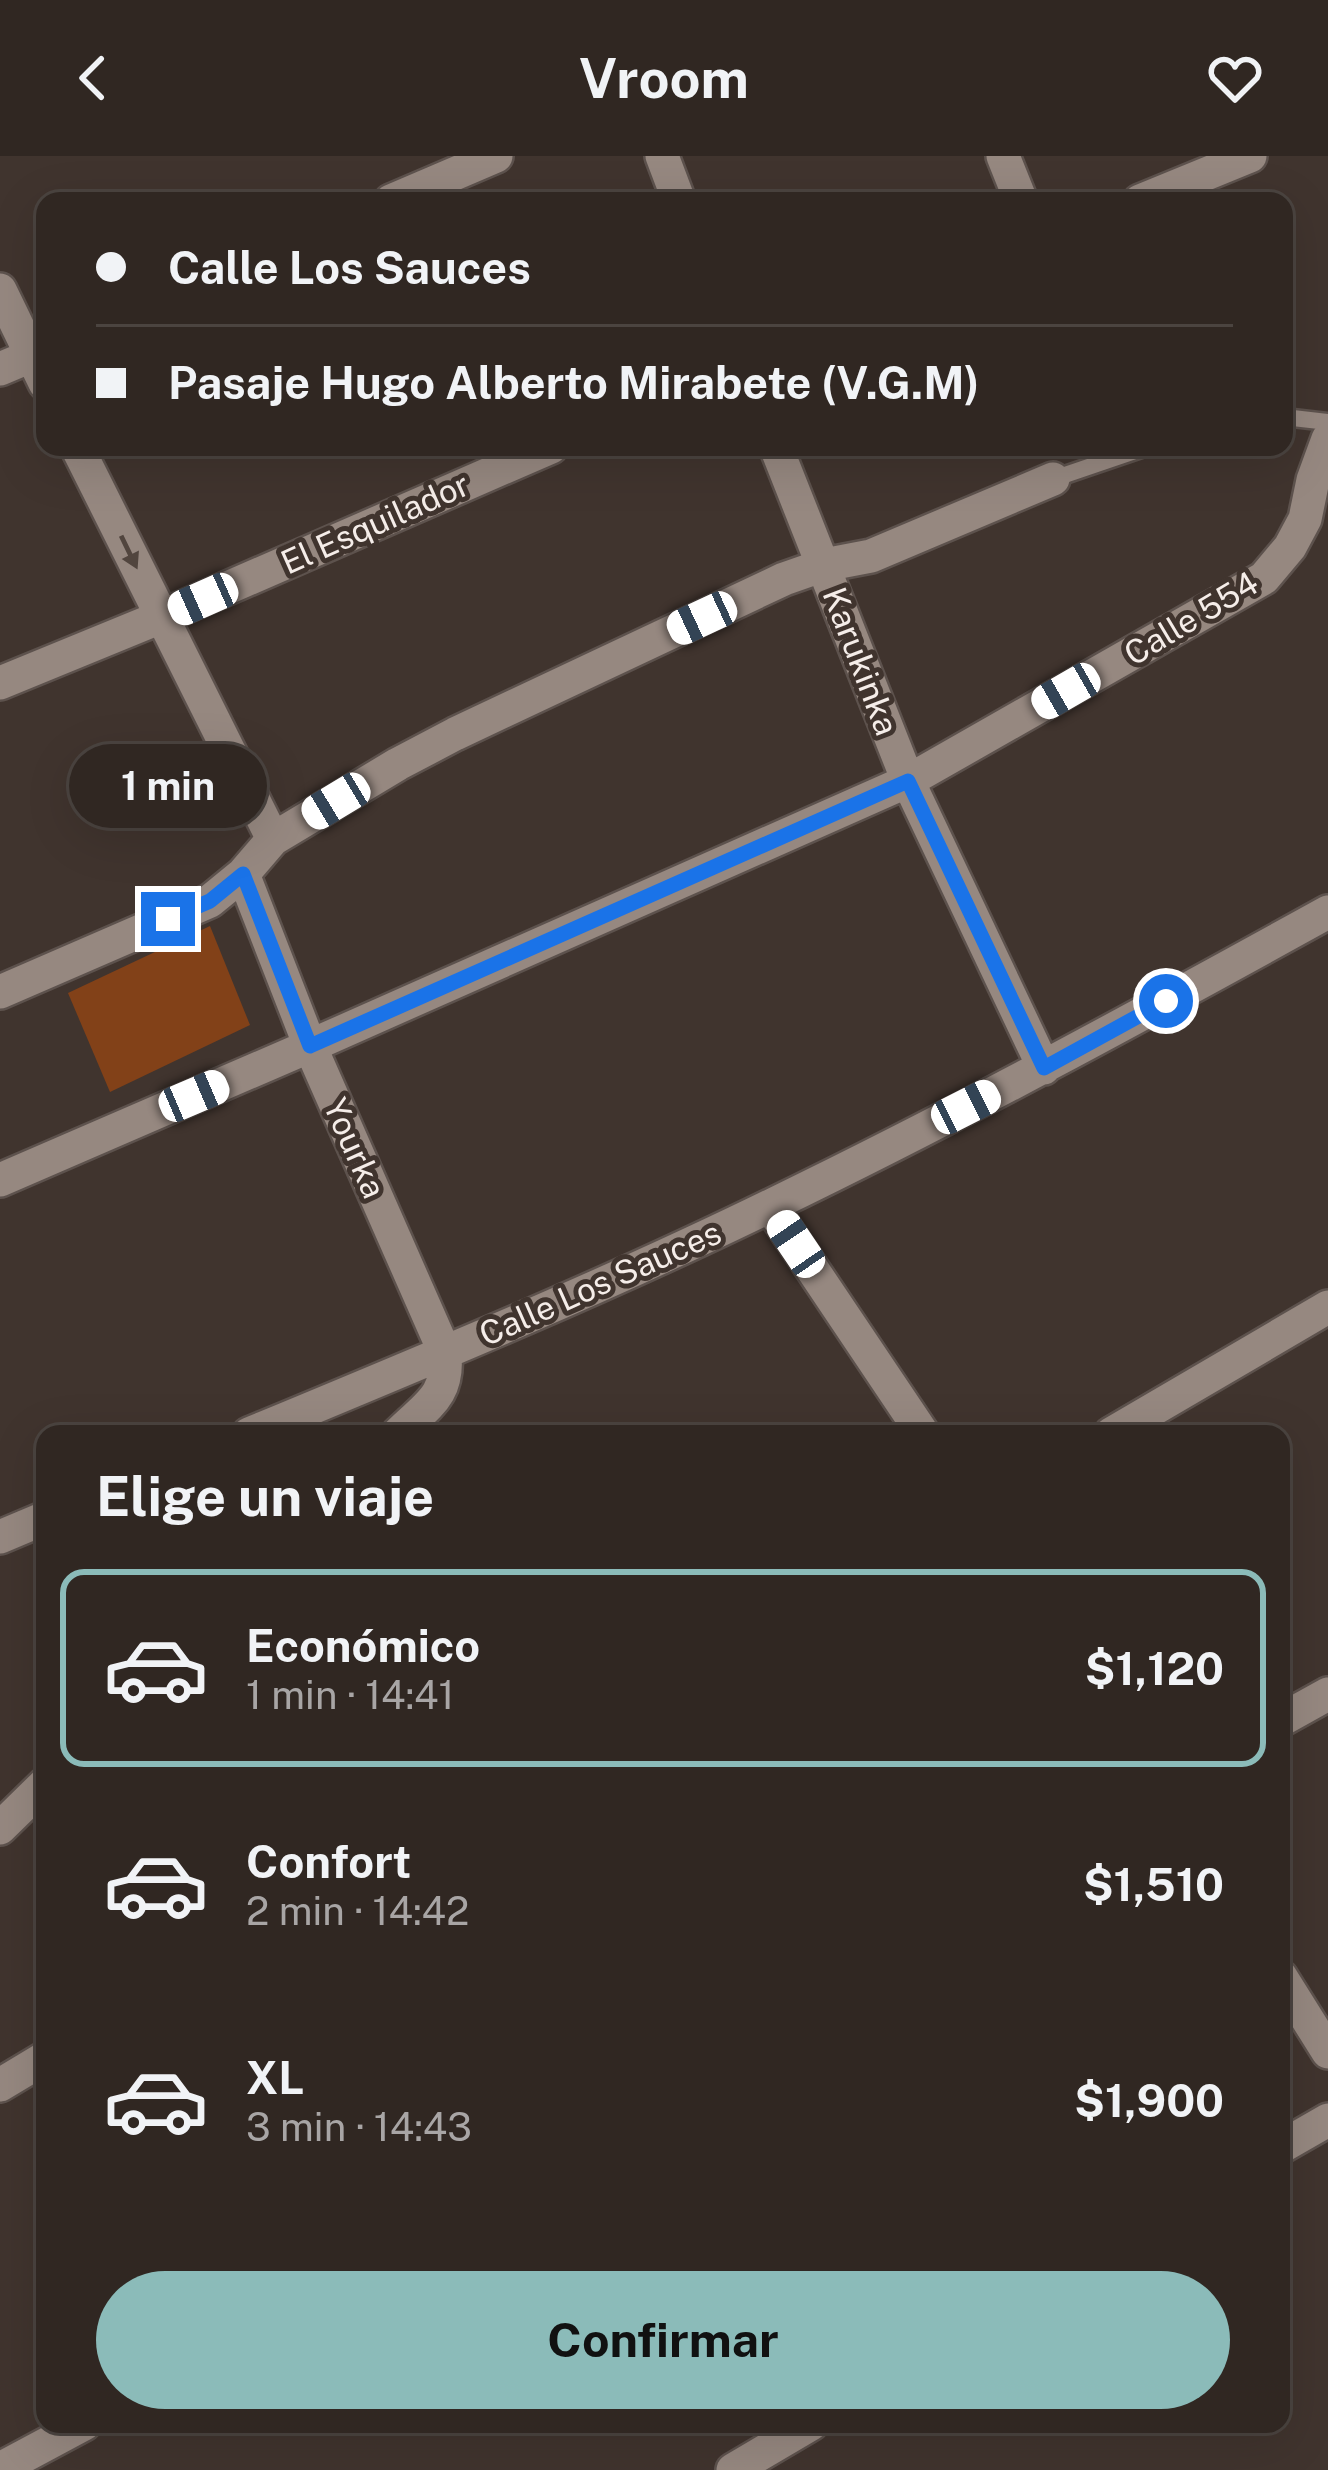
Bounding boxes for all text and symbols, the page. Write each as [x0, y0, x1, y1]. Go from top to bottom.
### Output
icon: back [60, 45, 126, 111]
icon: heart [1202, 45, 1268, 111]
text: Vroom [579, 47, 749, 110]
text: Calle Los Sauces [168, 241, 531, 294]
text: Pasaje Hugo Alberto Mirabete (V.G.M) [168, 356, 980, 409]
street label: El Esquilador [275, 465, 475, 581]
one-way arrow [118, 535, 138, 569]
street label: Calle 554 [1117, 563, 1265, 673]
car [163, 568, 243, 630]
street label: Karukinka [815, 582, 907, 740]
car [662, 586, 742, 650]
car [1026, 657, 1106, 725]
callout: 1 min [69, 745, 267, 829]
text: 1 min [121, 763, 215, 809]
car [296, 767, 376, 835]
route end [141, 892, 195, 946]
route start [1139, 974, 1193, 1028]
car [154, 1065, 234, 1127]
car [926, 1075, 1006, 1139]
street label: Yourka [316, 1092, 394, 1204]
car [761, 1204, 831, 1284]
street label: Calle Los Sauces [474, 1213, 726, 1353]
text: Elige un viaje [96, 1465, 434, 1528]
icon: car [102, 1614, 210, 1722]
text: Económico [246, 1619, 480, 1672]
text: $1,120 [1085, 1642, 1224, 1695]
text: 1 min · 14:41 [246, 1672, 454, 1718]
icon: car [102, 1830, 210, 1938]
text: Confort [246, 1835, 411, 1888]
text: $1,510 [1083, 1858, 1224, 1911]
text: 2 min · 14:42 [246, 1888, 469, 1934]
icon: car [102, 2046, 210, 2154]
text: XL [246, 2051, 304, 2104]
text: $1,900 [1074, 2074, 1224, 2127]
text: 3 min · 14:43 [246, 2104, 472, 2150]
button: Confirmar [96, 2271, 1230, 2409]

